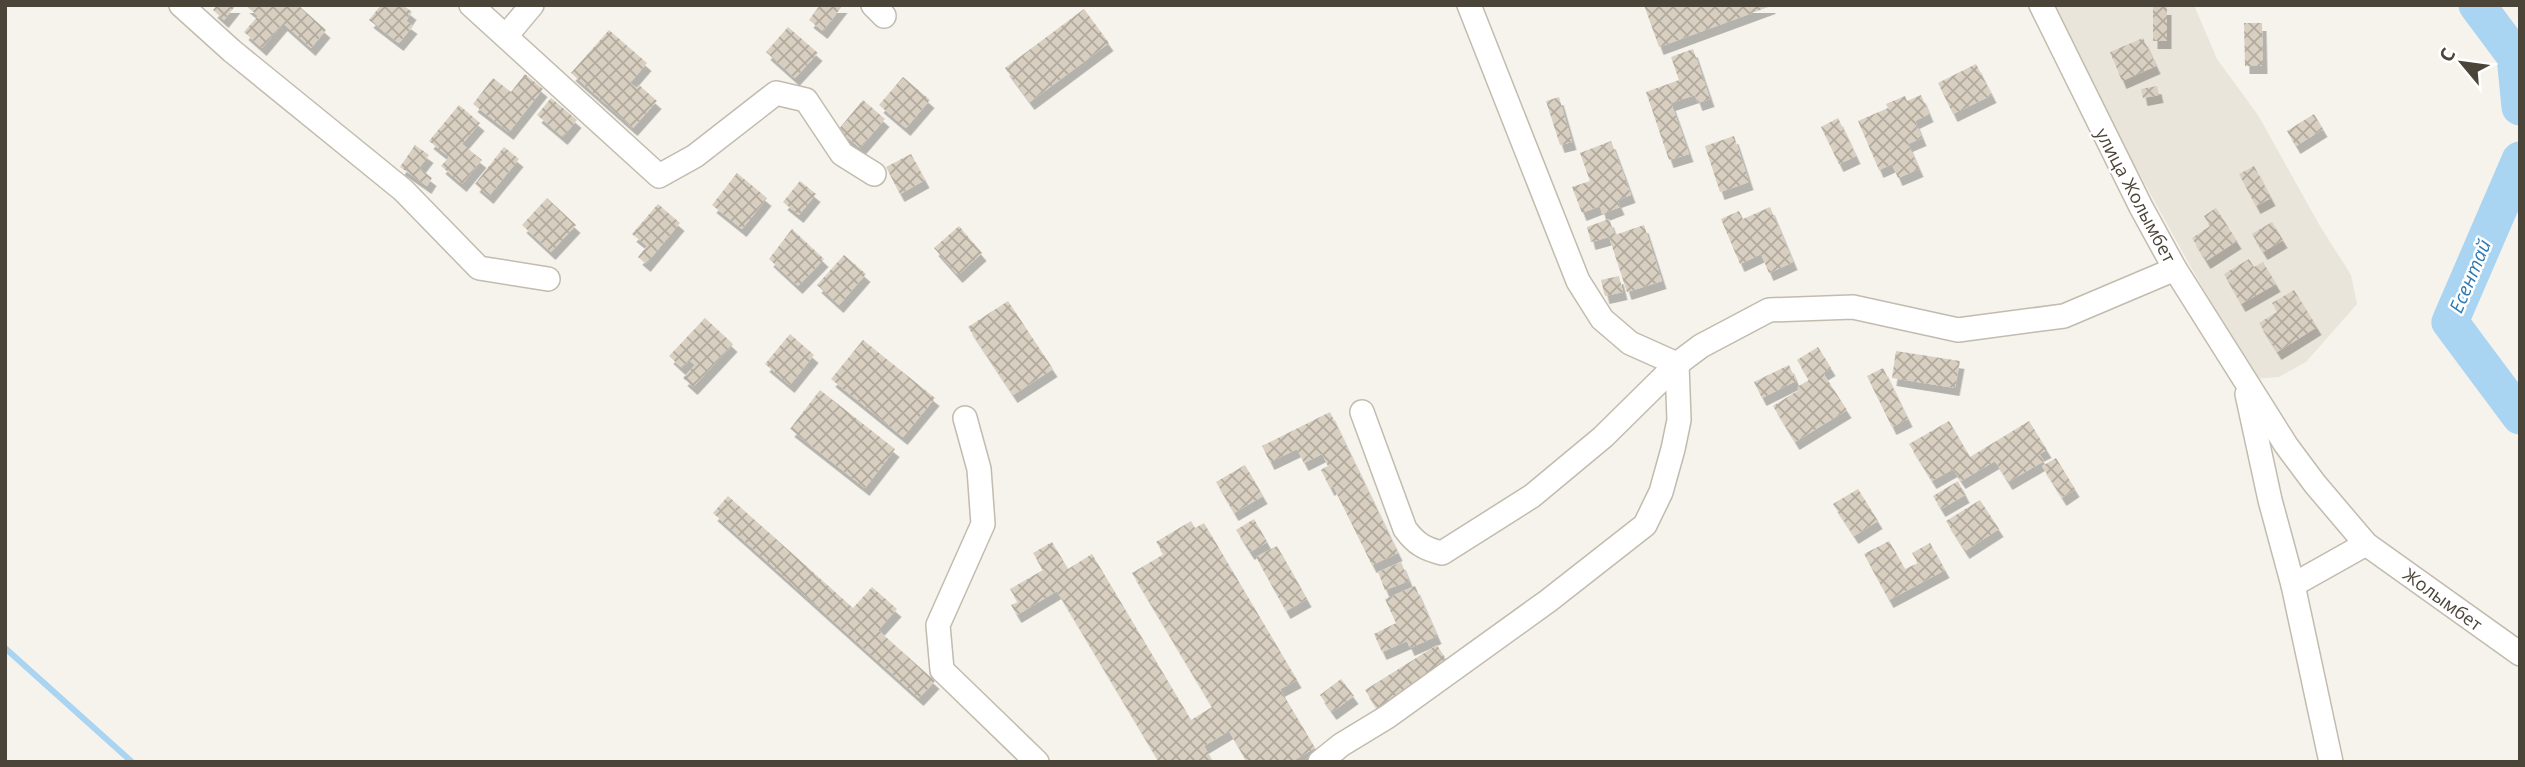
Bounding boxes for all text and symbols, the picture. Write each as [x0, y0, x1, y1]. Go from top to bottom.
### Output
north arrow [2427, 28, 2497, 98]
text: С [2433, 43, 2461, 66]
street label: улица Жолымбет [2090, 123, 2182, 267]
water label: Есентай [2443, 235, 2497, 317]
street label: Жолымбет [2398, 562, 2488, 636]

